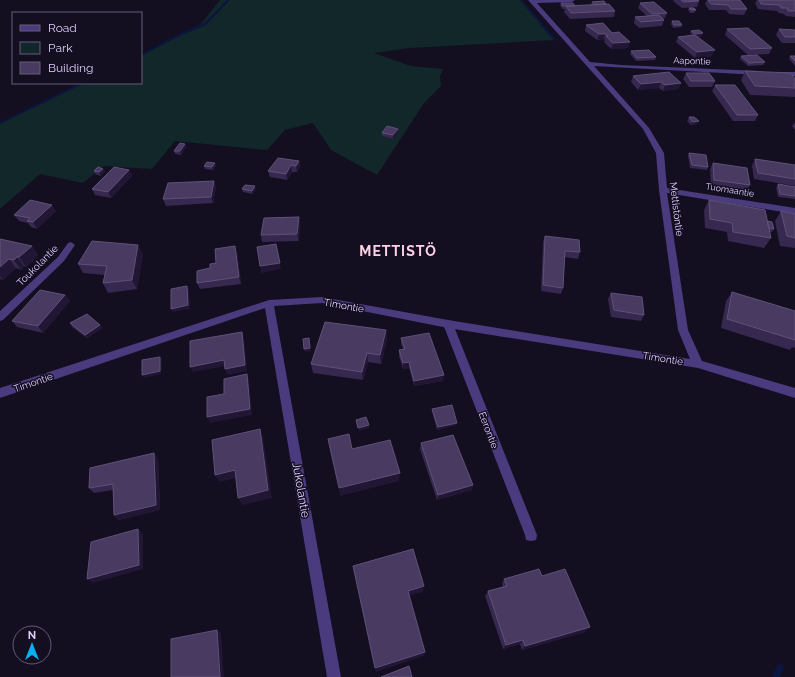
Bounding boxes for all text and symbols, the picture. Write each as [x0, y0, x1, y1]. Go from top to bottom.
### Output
legend [12, 12, 142, 84]
text: Road [48, 21, 77, 35]
text: Park [48, 41, 73, 55]
street label: Aapontie [673, 55, 712, 67]
text: Building [48, 61, 94, 75]
street label: Mettistöntie [668, 181, 685, 237]
street label: Tuomaantie [705, 181, 756, 199]
district label: METTISTÖ [359, 242, 437, 259]
street label: Toukolantie [15, 243, 60, 288]
street label: Timontie [323, 297, 365, 314]
street label: Timontie [642, 350, 684, 367]
street label: Timontie [12, 371, 54, 394]
street label: Eerontie [477, 410, 501, 450]
street label: Jukolantie [289, 461, 313, 519]
north arrow [12, 625, 52, 665]
text: N [28, 629, 36, 642]

